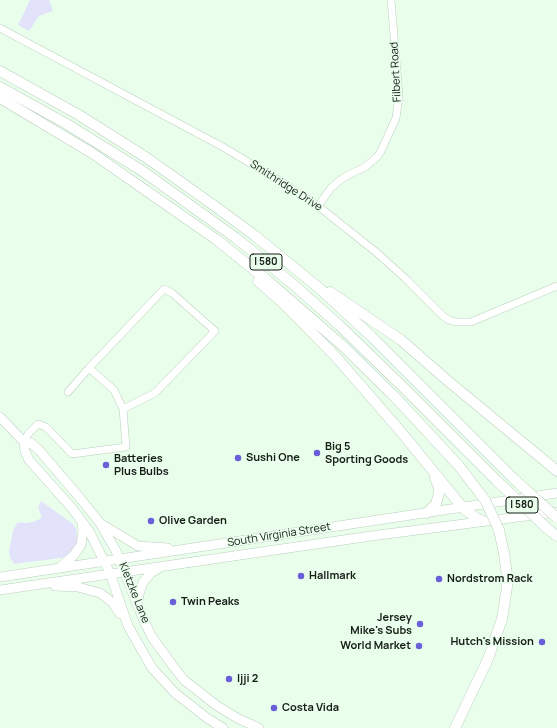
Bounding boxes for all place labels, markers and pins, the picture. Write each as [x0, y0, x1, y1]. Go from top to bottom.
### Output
place label: Big 5 Sporting Goods [325, 440, 408, 466]
marker: Big 5 Sporting Goods [312, 448, 322, 458]
place label: Sushi One [246, 451, 300, 465]
place label: Batteries Plus Bulbs [114, 452, 169, 478]
marker: Sushi One [233, 453, 243, 463]
marker: Batteries Plus Bulbs [101, 460, 111, 470]
place label: Olive Garden [159, 514, 227, 528]
marker: Olive Garden [146, 516, 156, 526]
place label: Hallmark [309, 569, 356, 583]
marker: Hallmark [296, 571, 306, 581]
place label: Nordstrom Rack [447, 572, 532, 586]
marker: Nordstrom Rack [434, 574, 444, 584]
place label: Twin Peaks [181, 595, 240, 609]
marker: Twin Peaks [168, 597, 178, 607]
place label: Jersey Mike's Subs [350, 611, 412, 637]
marker: Jersey Mike's Subs [415, 619, 425, 629]
place label: Hutch's Mission [450, 635, 534, 649]
marker: Hutch's Mission [537, 637, 547, 647]
place label: World Market [340, 639, 411, 653]
marker: World Market [414, 641, 424, 651]
place label: Ijji 2 [237, 672, 258, 686]
marker: Ijji 2 [224, 674, 234, 684]
place label: Costa Vida [282, 701, 339, 715]
marker: Costa Vida [269, 703, 279, 713]

